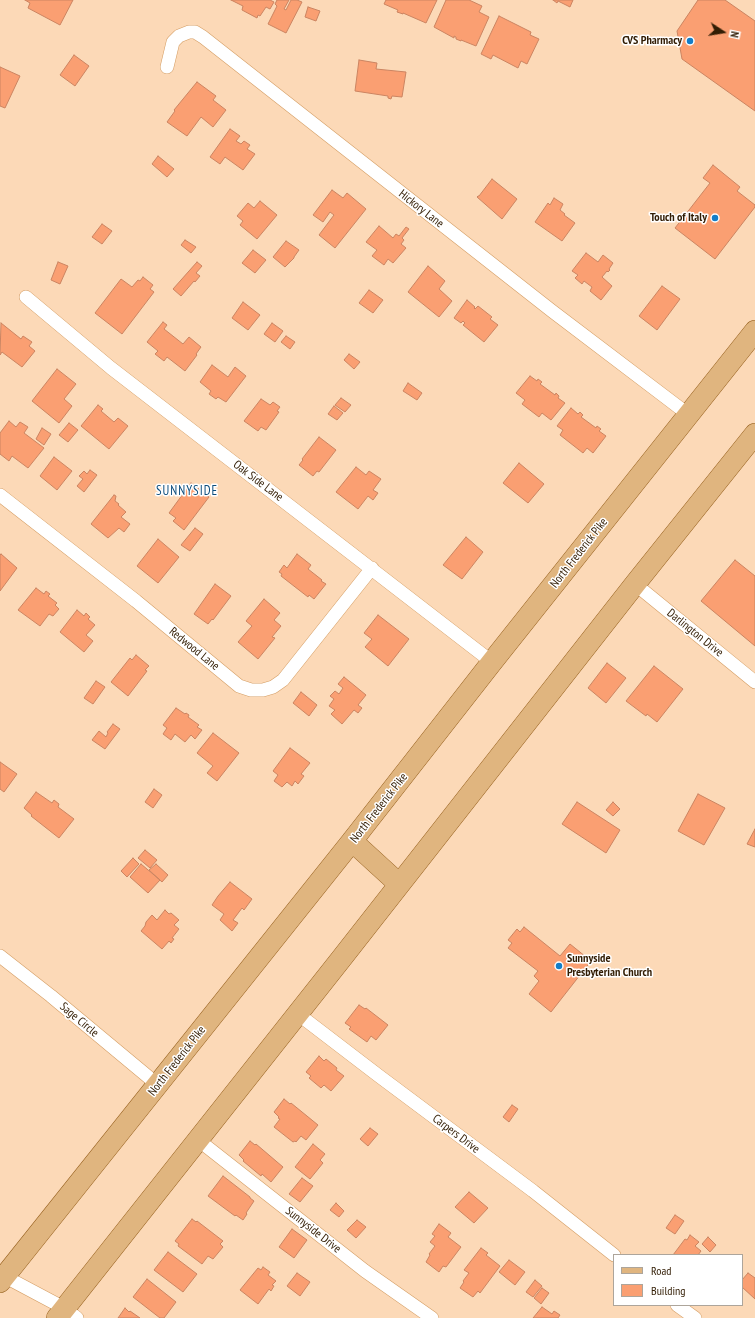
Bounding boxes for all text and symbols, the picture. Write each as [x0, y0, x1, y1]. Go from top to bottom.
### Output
north arrow [703, 12, 743, 52]
text: N [727, 30, 742, 39]
place label: CVS Pharmacy [622, 34, 682, 48]
marker: CVS Pharmacy [685, 36, 695, 46]
street label: Hickory Lane [396, 187, 446, 231]
place label: Touch of Italy [650, 211, 707, 225]
marker: Touch of Italy [710, 213, 720, 223]
street label: Oak Side Lane [230, 458, 286, 504]
district label: SUNNYSIDE [156, 483, 218, 499]
street label: North Frederick Pike [547, 515, 611, 591]
street label: Darlington Drive [664, 606, 726, 660]
street label: Redwood Lane [166, 624, 222, 674]
street label: North Frederick Pike [347, 770, 411, 846]
place label: Sunnyside Presbyterian Church [567, 952, 652, 980]
marker: Sunnyside Presbyterian Church [554, 961, 564, 971]
street label: Sage Circle [57, 1000, 101, 1040]
street label: North Frederick Pike [145, 1023, 209, 1099]
street label: Carpers Drive [430, 1112, 482, 1156]
street label: Sunnyside Drive [282, 1204, 344, 1256]
legend [613, 1254, 743, 1306]
text: Road [651, 1263, 671, 1278]
text: Building [651, 1283, 686, 1298]

